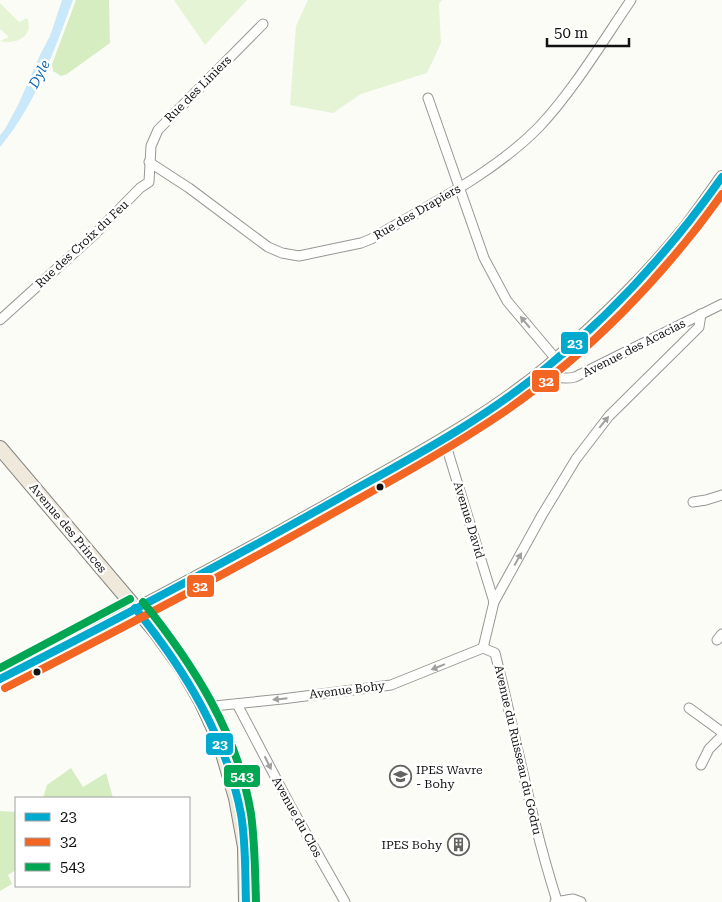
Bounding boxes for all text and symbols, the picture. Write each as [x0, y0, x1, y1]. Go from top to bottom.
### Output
scale bar [547, 15, 630, 47]
text: 50 m [554, 24, 589, 42]
street label: Rue des Liniers [162, 53, 234, 125]
water label: Dyle [25, 57, 53, 92]
street label: Rue des Drapiers [371, 181, 463, 242]
street label: Rue des Croix du Feu [33, 197, 132, 291]
one-way arrow [519, 315, 530, 328]
street label: Avenue des Acacias [580, 316, 688, 380]
line badge: 23 [560, 331, 589, 355]
text: 23 [567, 335, 583, 351]
line badge: 32 [531, 369, 560, 393]
text: 32 [538, 373, 554, 389]
one-way arrow [599, 416, 610, 429]
street label: Avenue des Princes [27, 480, 110, 576]
street label: Avenue David [451, 480, 487, 561]
unlabelled marker [375, 482, 385, 492]
one-way arrow [513, 552, 522, 566]
line badge: 32 [186, 574, 215, 598]
text: 32 [192, 578, 208, 594]
one-way arrow [431, 664, 446, 671]
street label: Avenue du Ruisseau du Godru [492, 664, 544, 837]
unlabelled marker [32, 667, 42, 677]
street label: Avenue Bohy [308, 678, 387, 702]
one-way arrow [272, 695, 288, 703]
line badge: 23 [205, 732, 234, 756]
text: 23 [212, 736, 228, 752]
one-way arrow [264, 755, 272, 770]
place label: IPES Wavre - Bohy [416, 763, 483, 791]
line badge: 543 [223, 764, 261, 788]
school or university icon: IPES Wavre - Bohy [388, 765, 412, 789]
text: 543 [230, 768, 254, 784]
street label: Avenue du Clos [269, 774, 325, 860]
legend [15, 797, 190, 887]
text: 23 [60, 808, 77, 826]
text: 32 [60, 833, 77, 851]
building icon: IPES Bohy [446, 833, 470, 857]
place label: IPES Bohy [381, 838, 443, 852]
text: 543 [60, 858, 85, 876]

